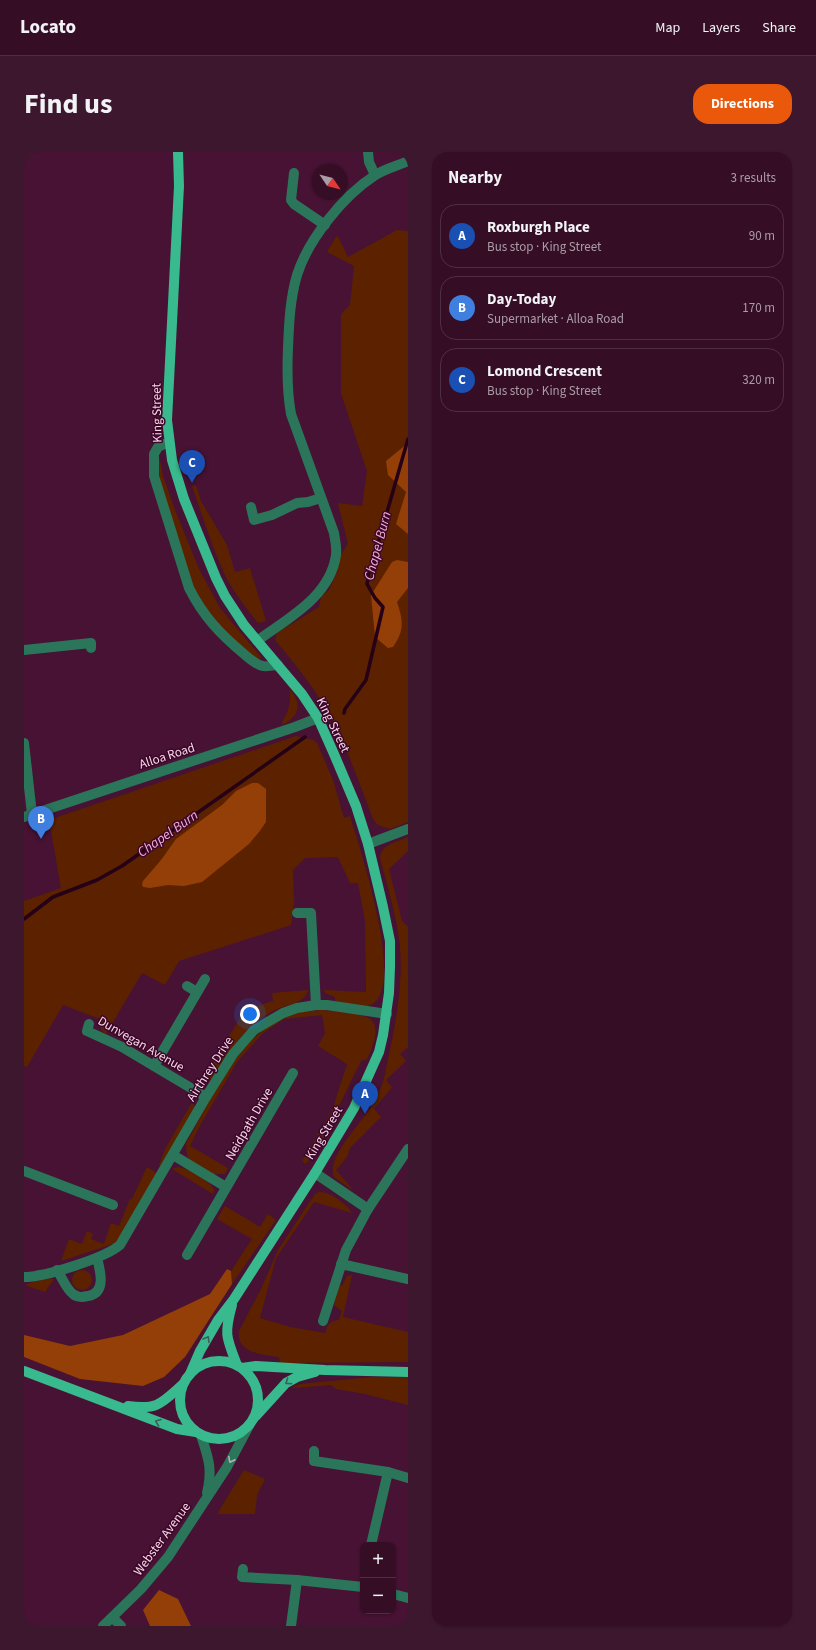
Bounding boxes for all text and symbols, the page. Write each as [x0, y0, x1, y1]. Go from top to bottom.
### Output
text: Locato [20, 14, 76, 41]
text: Map [655, 18, 680, 38]
text: Layers [702, 18, 740, 38]
text: Share [762, 18, 796, 38]
text: Find us [24, 84, 112, 124]
button: Directions [693, 84, 792, 124]
north arrow [312, 164, 348, 200]
text: Nearby [448, 166, 502, 190]
text: 3 results [731, 169, 776, 187]
text: Roxburgh Place [487, 217, 590, 238]
text: A [458, 227, 466, 245]
text: 90 m [749, 227, 775, 245]
text: Bus stop · King Street [487, 238, 601, 256]
text: Day-Today [487, 289, 556, 310]
text: B [458, 299, 466, 317]
text: 170 m [742, 299, 775, 317]
text: Supermarket · Alloa Road [487, 310, 624, 328]
text: Lomond Crescent [487, 361, 602, 382]
text: C [458, 371, 466, 389]
text: 320 m [742, 371, 775, 389]
street label: King Street [147, 382, 167, 443]
text: Bus stop · King Street [487, 382, 601, 400]
pin: C [179, 450, 205, 483]
water label: Chapel Burn [359, 509, 397, 583]
street label: King Street [312, 694, 354, 756]
street label: Alloa Road [137, 739, 197, 773]
pin: B [28, 806, 54, 839]
water label: Chapel Burn [133, 806, 203, 862]
your location [240, 1004, 260, 1024]
street label: Dunvegan Avenue [94, 1012, 188, 1076]
street label: Airthrey Drive [182, 1033, 238, 1105]
pin: A [352, 1081, 378, 1114]
street label: Neidpath Drive [221, 1084, 277, 1164]
street label: King Street [301, 1102, 347, 1163]
one-way arrow [202, 1336, 209, 1343]
one-way arrow [286, 1377, 293, 1384]
one-way arrow [155, 1418, 162, 1426]
one-way arrow [228, 1456, 235, 1463]
street label: Webster Avenue [129, 1499, 195, 1579]
map controls [360, 1542, 396, 1614]
button: + [360, 1542, 396, 1578]
button: − [360, 1578, 396, 1614]

